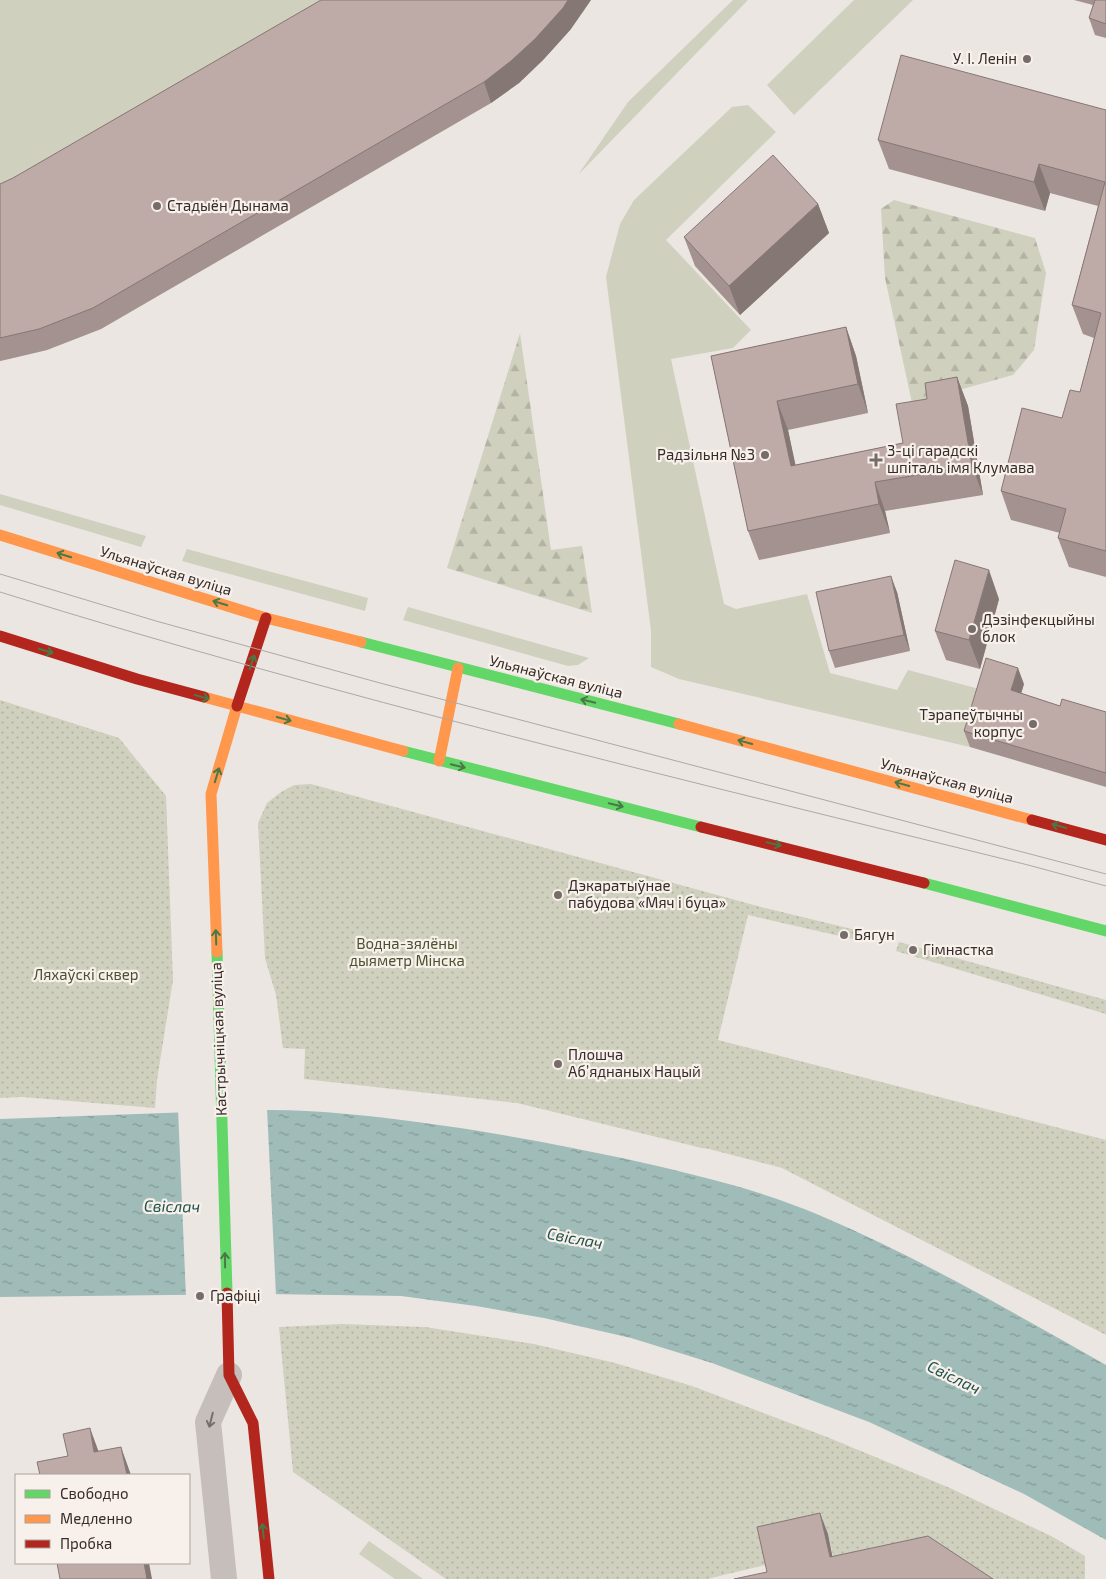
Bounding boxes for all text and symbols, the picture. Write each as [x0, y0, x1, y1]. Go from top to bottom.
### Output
place label: У. І. Ленін [953, 49, 1017, 67]
marker: У. І. Ленін [1021, 53, 1033, 65]
place label: Стадыён Дынама [167, 196, 289, 214]
marker: Стадыён Дынама [151, 200, 163, 212]
place label: 3-ці гарадскі шпіталь імя Клумава [887, 441, 1035, 477]
place label: Радзільня №3 [657, 445, 755, 463]
marker: Радзільня №3 [759, 449, 771, 461]
marker: 3-ці гарадскі шпіталь імя Клумава [869, 453, 883, 467]
street label: Ульянаўская вуліца [98, 541, 234, 600]
one-way arrow [57, 550, 73, 560]
one-way arrow [212, 598, 228, 608]
place label: Дэзінфекцыйны блок [982, 610, 1095, 645]
marker: Дэзінфекцыйны блок [966, 623, 978, 635]
one-way arrow [38, 646, 54, 656]
street label: Ульянаўская вуліца [487, 651, 625, 702]
one-way arrow [247, 654, 257, 670]
one-way arrow [194, 692, 210, 702]
one-way arrow [581, 696, 597, 705]
place label: Тэрапеўтычны корпус [919, 705, 1023, 741]
one-way arrow [276, 715, 292, 724]
marker: Тэрапеўтычны корпус [1027, 718, 1039, 730]
one-way arrow [738, 737, 754, 746]
street label: Ульянаўская вуліца [879, 754, 1016, 807]
one-way arrow [450, 762, 466, 771]
one-way arrow [212, 768, 222, 784]
one-way arrow [895, 779, 911, 789]
one-way arrow [607, 801, 623, 810]
one-way arrow [1052, 821, 1068, 831]
one-way arrow [765, 840, 781, 850]
place label: Дэкаратыўнае пабудова «Мяч і буца» [568, 876, 726, 912]
marker: Дэкаратыўнае пабудова «Мяч і буца» [552, 889, 564, 901]
place label: Бягун [854, 925, 895, 944]
one-way arrow [211, 929, 221, 946]
marker: Бягун [838, 929, 850, 941]
park label: Водна-зялёны дыяметр Мінска [349, 934, 465, 969]
place label: Гімнастка [923, 940, 994, 958]
marker: Гімнастка [907, 944, 919, 956]
street label: Кастрычніцкая вуліца [206, 962, 231, 1116]
park label: Ляхаўскі сквер [33, 965, 139, 984]
place label: Плошча Абʼяднаных Нацый [568, 1045, 701, 1080]
marker: Плошча Абʼяднаных Нацый [552, 1058, 564, 1070]
water label: Свіслач [144, 1196, 200, 1215]
water label: Свіслач [546, 1223, 605, 1252]
one-way arrow [221, 1253, 230, 1269]
place label: Графіці [210, 1286, 261, 1304]
marker: Графіці [194, 1290, 206, 1302]
water label: Свіслач [925, 1356, 984, 1397]
one-way arrow [206, 1412, 215, 1428]
legend [15, 1474, 190, 1564]
text: Свободно [60, 1484, 129, 1502]
text: Медленно [60, 1509, 133, 1527]
one-way arrow [259, 1523, 268, 1539]
text: Пробка [60, 1534, 112, 1552]

